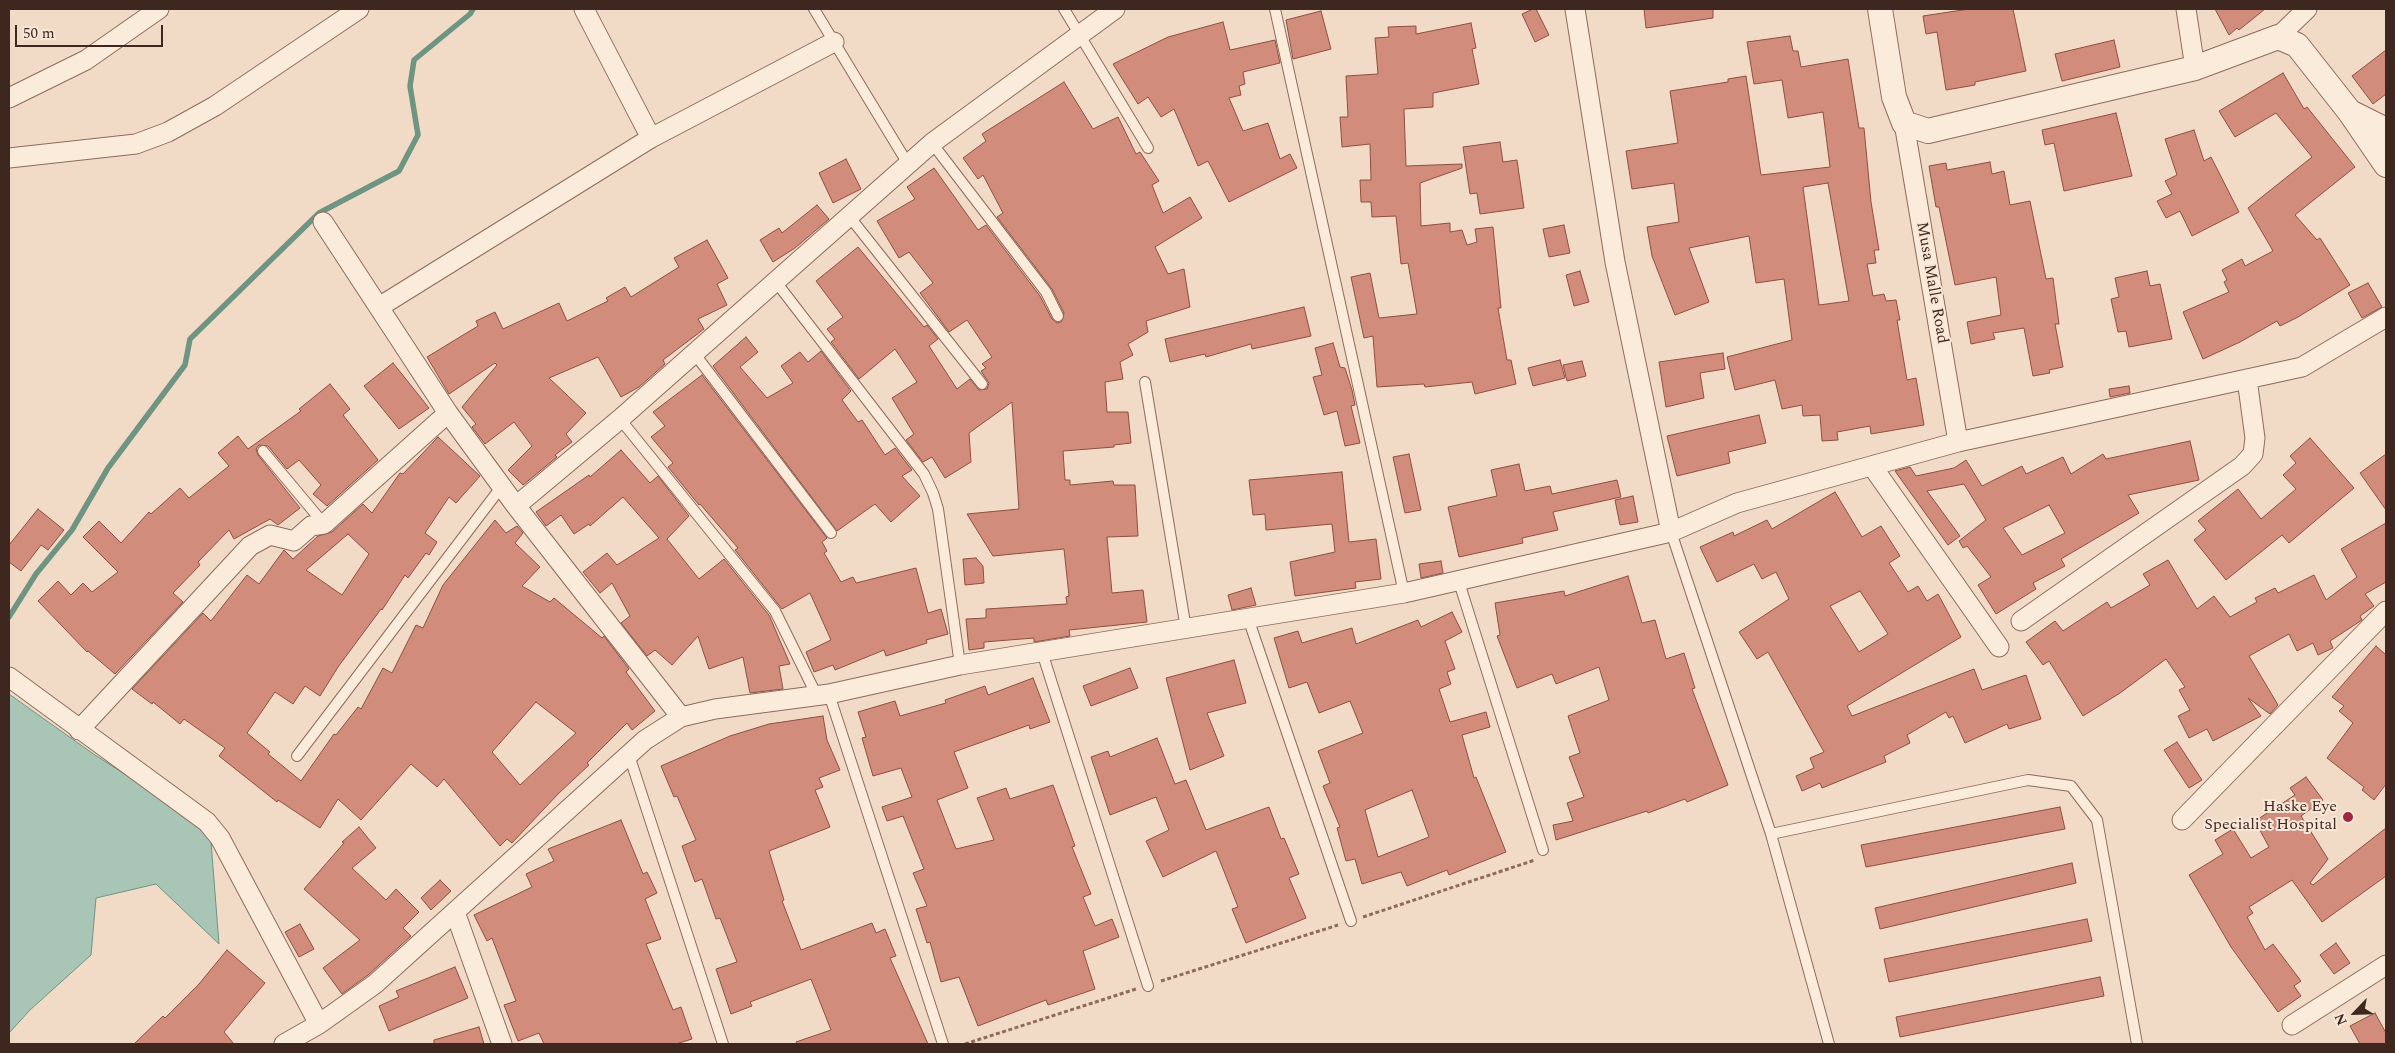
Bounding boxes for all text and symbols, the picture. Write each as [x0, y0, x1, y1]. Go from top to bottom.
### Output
scale bar [18, 15, 165, 47]
text: 50 m [23, 22, 55, 45]
street label: Musa Malle Road [1911, 221, 1951, 345]
place label: Haske Eye Specialist Hospital [2204, 798, 2337, 836]
marker: Haske Eye Specialist Hospital [2341, 810, 2355, 824]
north arrow [2330, 988, 2380, 1038]
text: N [2329, 1010, 2353, 1029]

